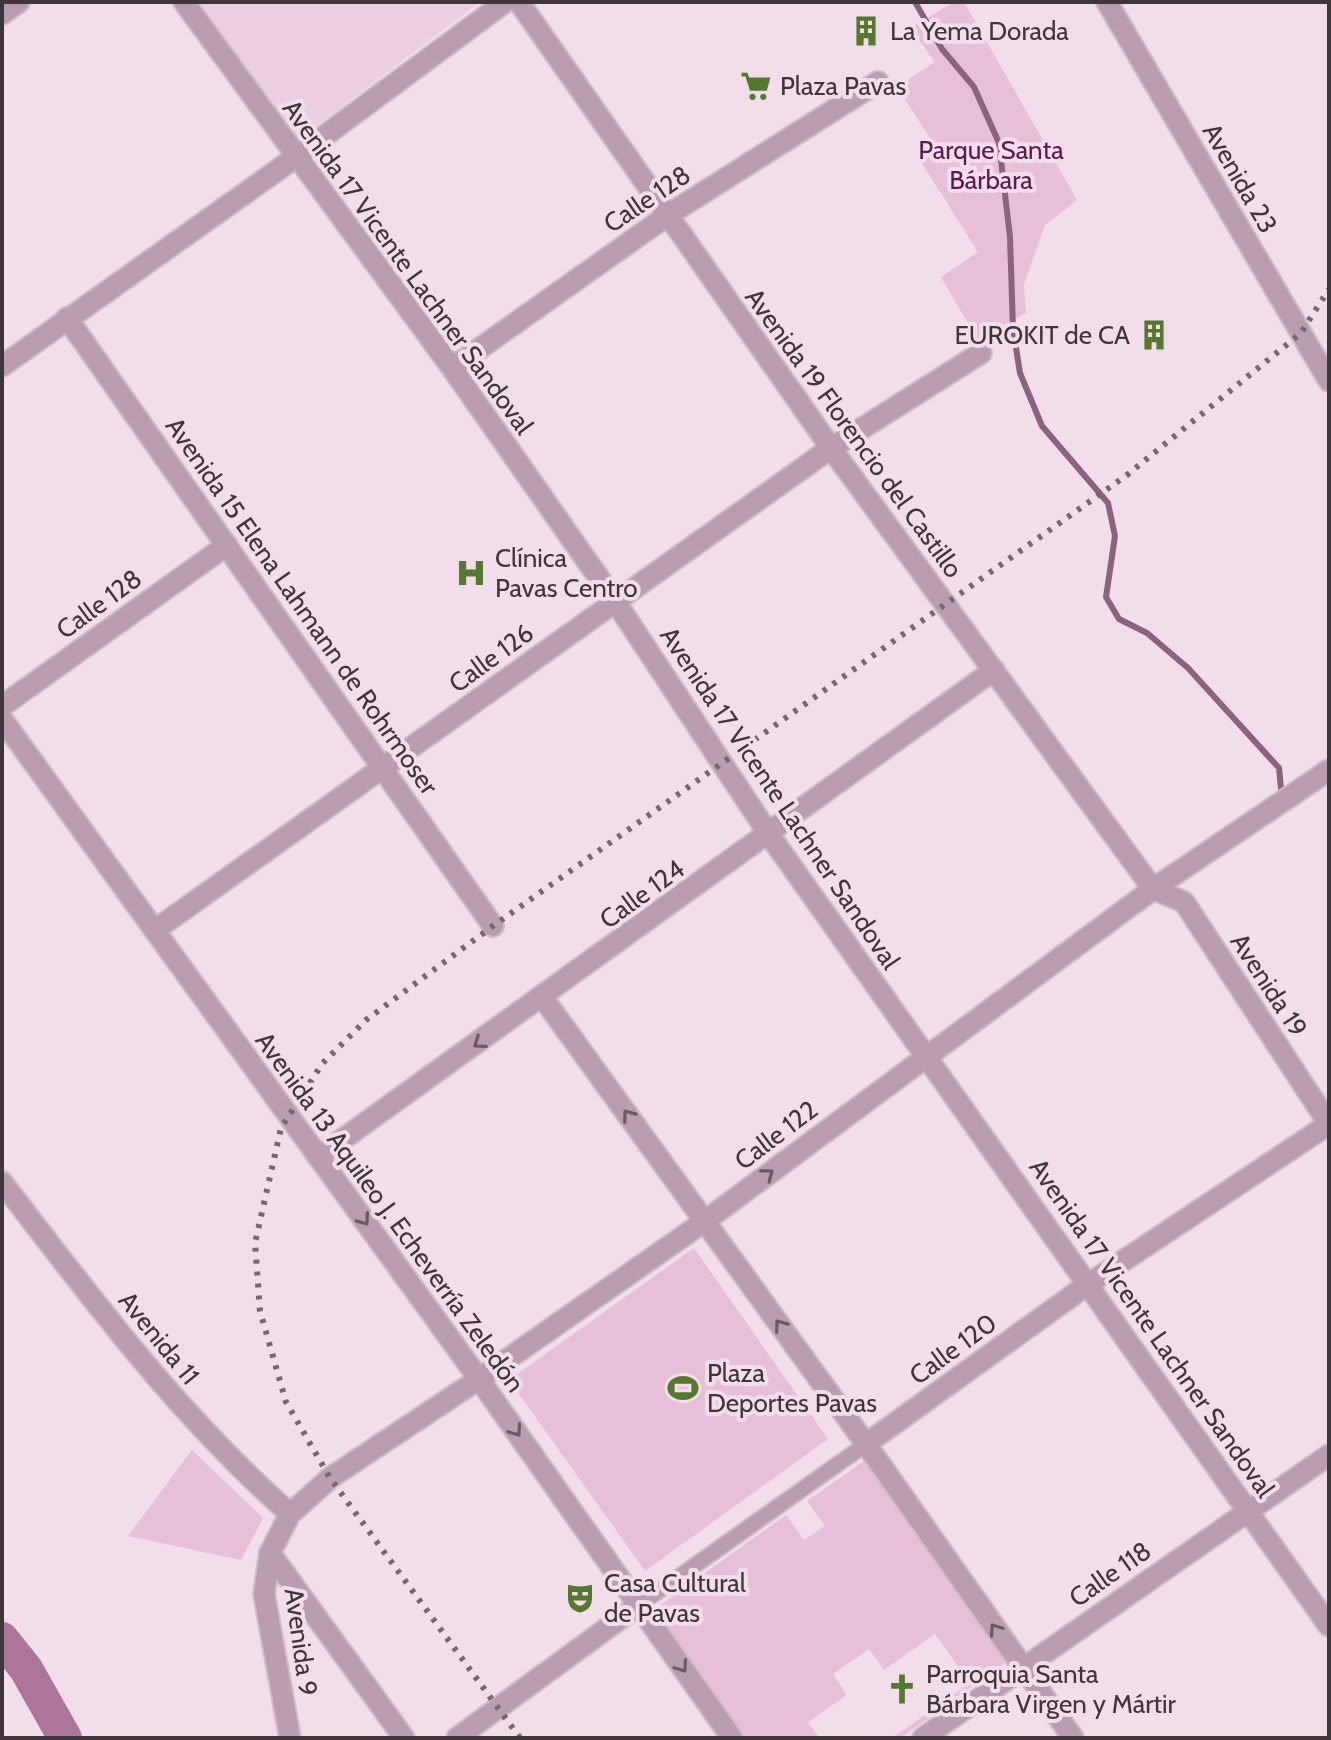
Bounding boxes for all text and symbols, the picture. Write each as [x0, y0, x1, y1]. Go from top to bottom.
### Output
building icon: La Yema Dorada [849, 14, 883, 48]
place label: La Yema Dorada [890, 15, 1069, 47]
supermarket icon: Plaza Pavas [739, 69, 773, 103]
place label: Plaza Pavas [780, 70, 907, 102]
street label: Avenida 17 Vicente Lachner Sandoval [276, 93, 540, 441]
street label: Avenida 23 [1196, 117, 1284, 239]
park label: Parque Santa Bárbara [918, 134, 1064, 196]
street label: Calle 128 [598, 158, 696, 240]
street label: Avenida 19 Florencio del Castillo [738, 282, 970, 584]
building icon: EUROKIT de CA [1137, 318, 1171, 352]
place label: EUROKIT de CA [954, 319, 1130, 351]
street label: Avenida 15 Elena Lahmann de Rohrmoser [159, 411, 446, 801]
place label: Clínica Pavas Centro [495, 542, 637, 604]
hospital icon: Clínica Pavas Centro [454, 556, 488, 590]
street label: Calle 128 [50, 562, 148, 646]
street label: Calle 126 [442, 617, 540, 699]
street label: Avenida 17 Vicente Lachner Sandoval [653, 621, 907, 975]
street label: Calle 124 [593, 853, 691, 935]
street label: Avenida 19 [1224, 927, 1314, 1043]
street label: Avenida 13 Aquileo J. Echeverría Zeledón [248, 1026, 532, 1398]
one-way arrow [474, 1033, 488, 1048]
street label: Calle 122 [728, 1093, 824, 1177]
one-way arrow [623, 1109, 638, 1123]
street label: Avenida 17 Vicente Lachner Sandoval [1022, 1153, 1282, 1503]
one-way arrow [759, 1169, 773, 1184]
one-way arrow [354, 1212, 369, 1226]
street label: Avenida 11 [112, 1285, 206, 1391]
street label: Calle 120 [903, 1307, 1003, 1391]
one-way arrow [776, 1319, 790, 1334]
place label: Plaza Deportes Pavas [707, 1357, 877, 1419]
sports icon: Plaza Deportes Pavas [666, 1371, 700, 1405]
one-way arrow [506, 1423, 521, 1437]
street label: Calle 118 [1063, 1534, 1157, 1614]
place label: Casa Cultural de Pavas [604, 1567, 746, 1629]
theatre icon: Casa Cultural de Pavas [563, 1581, 597, 1615]
street label: Avenida 9 [278, 1586, 324, 1698]
one-way arrow [990, 1623, 1005, 1637]
one-way arrow [672, 1658, 687, 1672]
place label: Parroquia Santa Bárbara Virgen y Mártir [926, 1658, 1177, 1720]
church icon: Parroquia Santa Bárbara Virgen y Mártir [885, 1672, 919, 1706]

